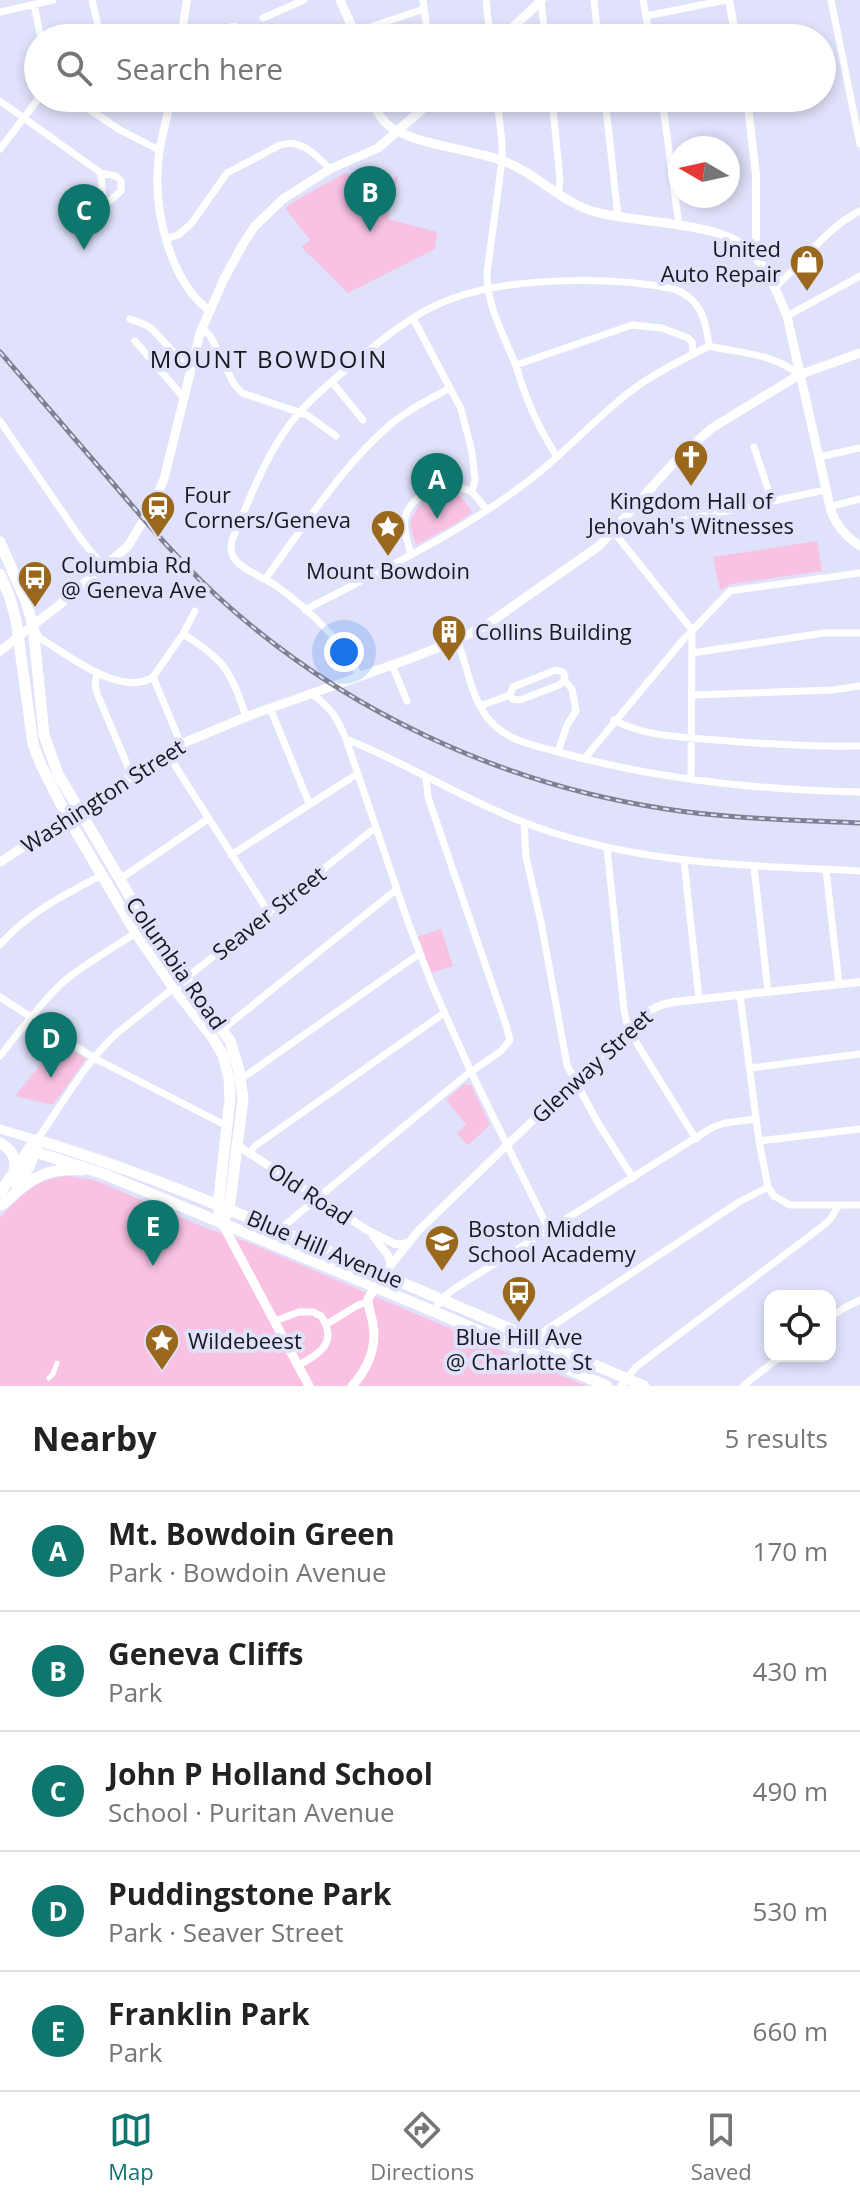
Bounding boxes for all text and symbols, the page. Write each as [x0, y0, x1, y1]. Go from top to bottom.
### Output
search box [24, 24, 836, 112]
icon: search [52, 46, 96, 90]
text: Search here [116, 48, 283, 89]
north arrow [668, 136, 740, 208]
pin: B [344, 166, 396, 232]
pin: C [58, 184, 110, 250]
place label: United Auto Repair [661, 233, 781, 288]
shop icon: United Auto Repair [788, 243, 826, 293]
district label: MOUNT BOWDOIN [150, 342, 388, 375]
church icon: Kingdom Hall of Jehovah's Witnesses [672, 438, 710, 488]
pin: A [411, 453, 463, 519]
place label: Four Corners/Geneva [184, 479, 351, 534]
place label: Kingdom Hall of Jehovah's Witnesses [586, 485, 794, 540]
station icon: Four Corners/Geneva [139, 489, 177, 539]
place icon: Mount Bowdoin [369, 508, 407, 558]
place label: Columbia Rd @ Geneva Ave [61, 549, 207, 604]
place label: Mount Bowdoin [306, 555, 470, 585]
bus stop icon: Columbia Rd @ Geneva Ave [16, 559, 54, 609]
building icon: Collins Building [430, 613, 468, 663]
place label: Collins Building [475, 616, 632, 646]
your location [324, 632, 364, 672]
street label: Washington Street [15, 731, 190, 859]
street label: Seaver Street [206, 858, 331, 966]
street label: Columbia Road [120, 890, 234, 1035]
street label: Glenway Street [524, 1001, 658, 1129]
pin: D [25, 1012, 77, 1078]
street label: Old Road [263, 1155, 358, 1231]
pin: E [127, 1200, 179, 1266]
street label: Blue Hill Avenue [243, 1202, 408, 1294]
place label: Boston Middle School Academy [468, 1213, 637, 1268]
school or university icon: Boston Middle School Academy [423, 1223, 461, 1273]
bus stop icon: Blue Hill Ave @ Charlotte St [500, 1274, 538, 1324]
map controls [764, 1290, 836, 1362]
button: locate [764, 1290, 836, 1362]
place label: Blue Hill Ave @ Charlotte St [446, 1321, 592, 1376]
place icon: Wildebeest [143, 1322, 181, 1372]
place label: Wildebeest [188, 1325, 302, 1355]
text: Nearby [32, 1415, 157, 1461]
text: 5 results [725, 1420, 828, 1456]
text: Mt. Bowdoin Green [108, 1513, 395, 1554]
text: A [49, 1533, 67, 1569]
text: 170 m [753, 1533, 828, 1569]
text: Park · Bowdoin Avenue [108, 1554, 387, 1590]
text: Geneva Cliffs [108, 1633, 303, 1674]
text: B [49, 1653, 67, 1689]
text: 430 m [753, 1653, 828, 1689]
text: Park [108, 1674, 162, 1710]
text: John P Holland School [108, 1753, 433, 1794]
text: C [50, 1773, 66, 1809]
text: 490 m [753, 1773, 828, 1809]
text: School · Puritan Avenue [108, 1794, 395, 1830]
text: Puddingstone Park [108, 1873, 391, 1914]
text: D [48, 1893, 68, 1929]
text: 530 m [753, 1893, 828, 1929]
text: Park · Seaver Street [108, 1914, 344, 1950]
text: Franklin Park [108, 1993, 310, 2034]
text: E [51, 2013, 65, 2049]
text: 660 m [753, 2013, 828, 2049]
text: Park [108, 2034, 162, 2070]
tab: Map [108, 2108, 154, 2186]
tab: Directions [370, 2108, 474, 2186]
tab: Saved [691, 2108, 752, 2186]

